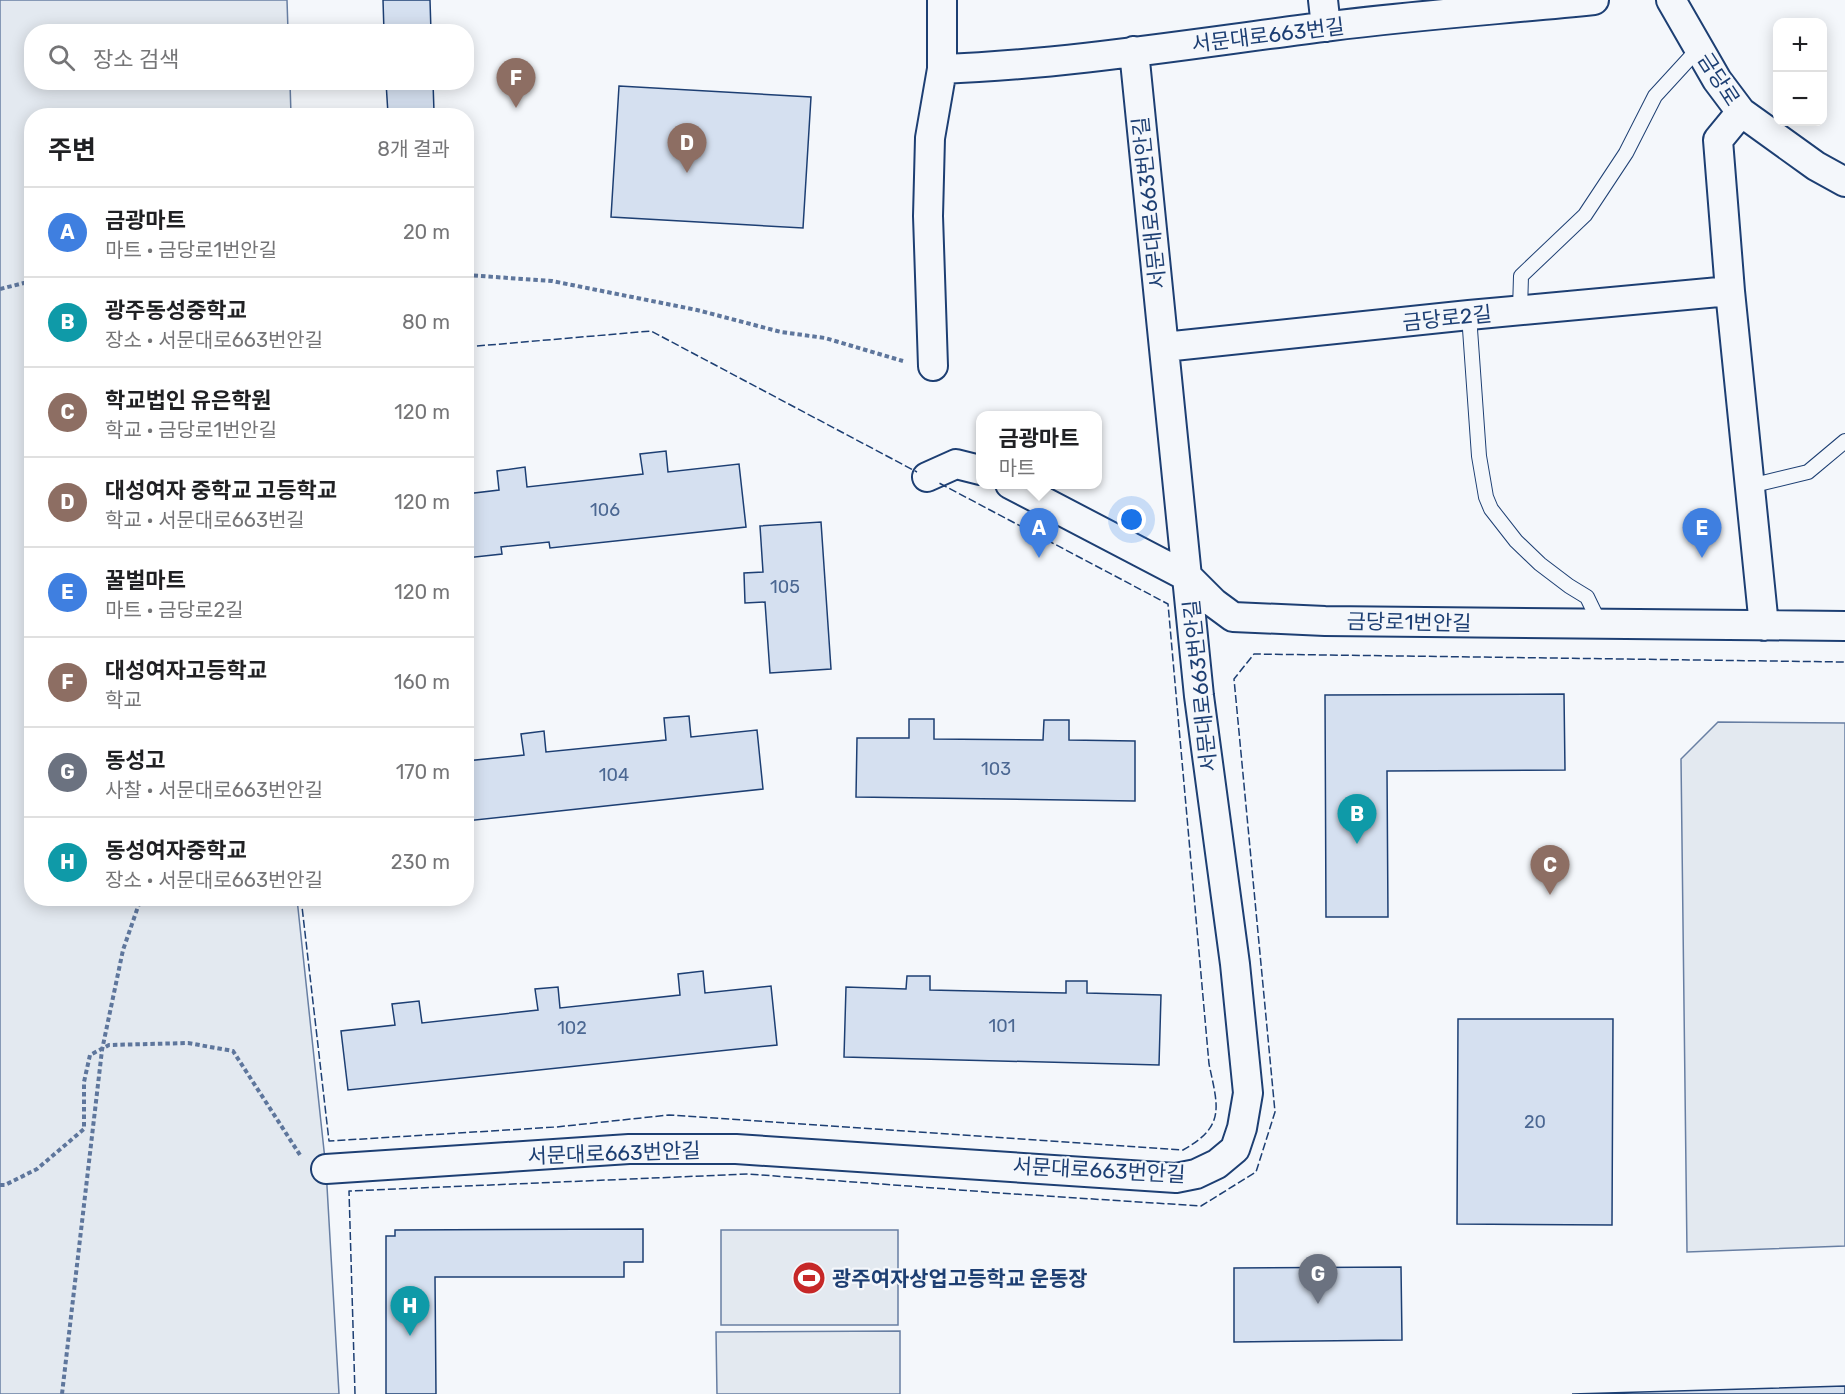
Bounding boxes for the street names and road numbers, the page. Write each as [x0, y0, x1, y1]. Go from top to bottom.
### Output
street label: 서문대로663번길 [1190, 13, 1346, 57]
street label: 금당로 [1693, 48, 1745, 110]
street label: 서문대로663번안길 [1128, 116, 1170, 290]
street label: 금당로2길 [1401, 301, 1493, 335]
street label: 서문대로663번안길 [1179, 599, 1221, 773]
street label: 금당로1번안길 [1346, 608, 1472, 636]
street label: 서문대로663번안길 [527, 1137, 701, 1169]
street label: 서문대로663번안길 [1012, 1153, 1186, 1187]

